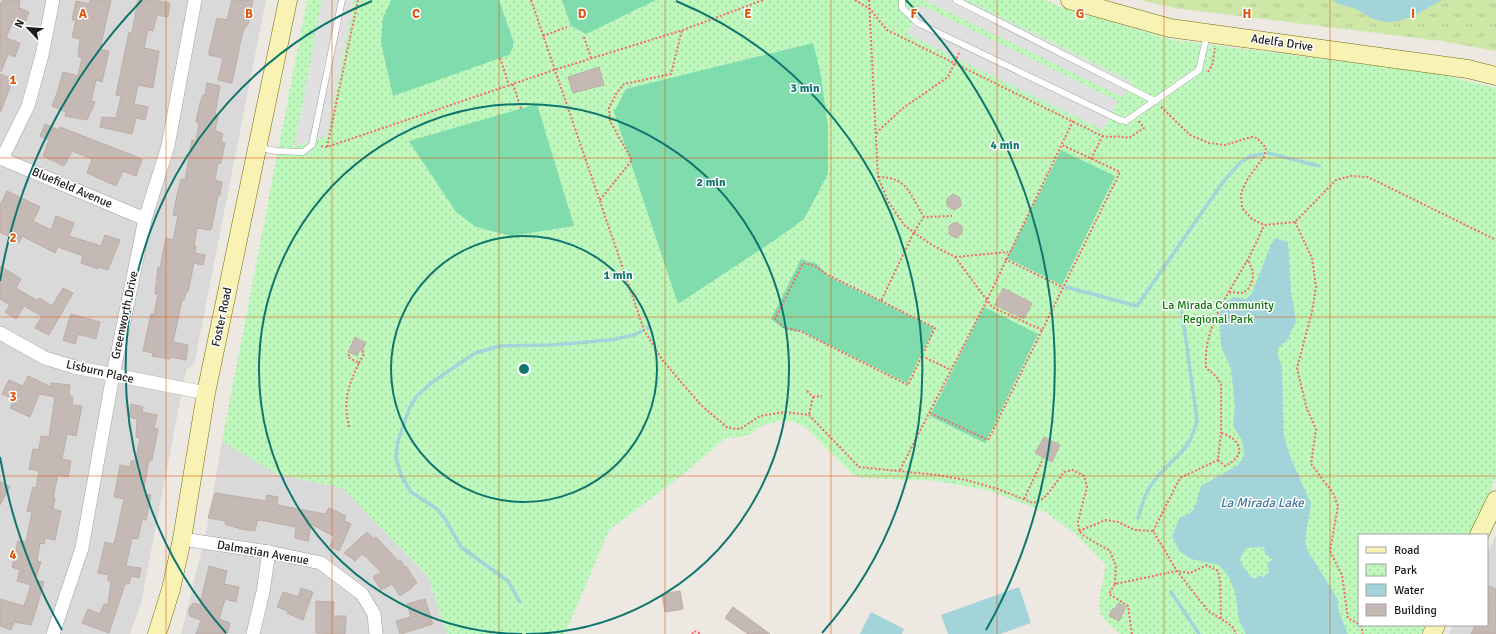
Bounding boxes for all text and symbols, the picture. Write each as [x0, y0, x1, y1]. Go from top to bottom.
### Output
text: A [79, 6, 88, 22]
text: B [245, 6, 253, 22]
text: C [412, 6, 420, 22]
text: D [578, 6, 587, 22]
text: E [744, 6, 752, 22]
text: F [911, 6, 918, 22]
text: G [1076, 6, 1084, 22]
text: H [1243, 6, 1251, 22]
text: I [1411, 6, 1415, 22]
north arrow [8, 8, 48, 48]
text: N [12, 18, 27, 30]
street label: Adelfa Drive [1250, 31, 1314, 55]
text: 1 [9, 72, 17, 88]
text: 3 min [791, 81, 820, 96]
text: 4 min [991, 138, 1020, 153]
street label: Bluefield Avenue [29, 164, 115, 212]
text: 2 min [697, 175, 726, 190]
text: 2 [9, 230, 17, 246]
text: 1 min [604, 268, 633, 283]
street label: Greenworth Drive [108, 269, 142, 361]
street label: Foster Road [208, 286, 236, 348]
park label: La Mirada Community Regional Park [1162, 298, 1274, 327]
street label: Lisburn Place [65, 357, 135, 387]
centre of rings [517, 362, 531, 376]
text: 3 [9, 389, 17, 405]
water label: La Mirada Lake [1220, 495, 1305, 511]
legend [1358, 534, 1488, 626]
street label: Dalmatian Avenue [216, 538, 310, 568]
text: Road [1394, 543, 1420, 558]
text: 4 [9, 547, 17, 563]
text: Park [1394, 563, 1417, 578]
text: Water [1394, 583, 1425, 598]
text: Building [1394, 603, 1437, 618]

